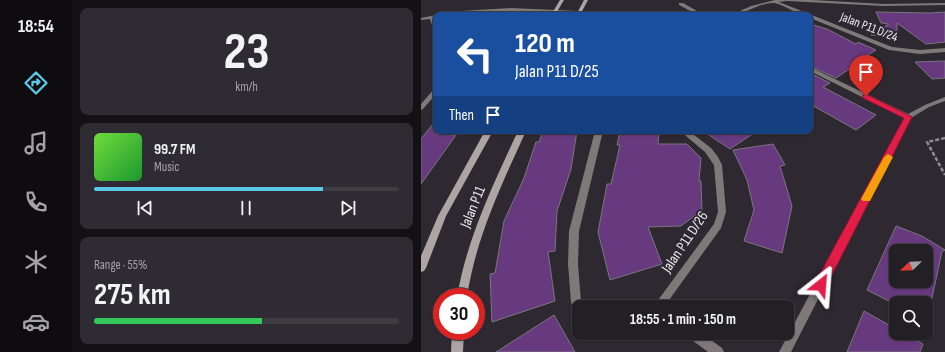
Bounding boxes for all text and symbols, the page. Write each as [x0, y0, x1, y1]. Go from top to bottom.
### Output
street label: Jalan P11 D/24 [837, 8, 901, 46]
text: 18:54 [18, 16, 54, 37]
text: 23 [223, 21, 270, 84]
text: 120 m [515, 27, 575, 60]
icon: left [449, 28, 501, 80]
pin [849, 55, 883, 96]
text: Jalan P11 D/25 [515, 61, 599, 82]
icon: arrive [855, 61, 877, 83]
icon: directions [22, 69, 50, 97]
text: km/h [235, 79, 258, 95]
icon: arrive [482, 104, 504, 126]
text: Then [449, 106, 474, 125]
icon: music [22, 129, 50, 157]
text: 99.7 FM [154, 140, 196, 159]
text: Music [154, 159, 179, 175]
street label: Jalan P11 [456, 183, 490, 232]
icon: phone [22, 188, 50, 216]
icon: previous [134, 197, 156, 219]
icon: pause [235, 197, 257, 219]
icon: next [337, 197, 359, 219]
street label: Jalan P11 D/26 [657, 208, 713, 277]
north arrow [889, 244, 933, 288]
map controls [889, 244, 933, 340]
icon: climate [22, 248, 50, 276]
text: Range · 55% [94, 257, 147, 273]
position arrow [800, 264, 842, 306]
text: 275 km [94, 277, 171, 313]
speed limit sign: 30 [433, 288, 485, 340]
button: search [889, 296, 933, 340]
icon: car [22, 308, 50, 336]
text: 18:55 · 1 min · 150 m [630, 310, 736, 329]

